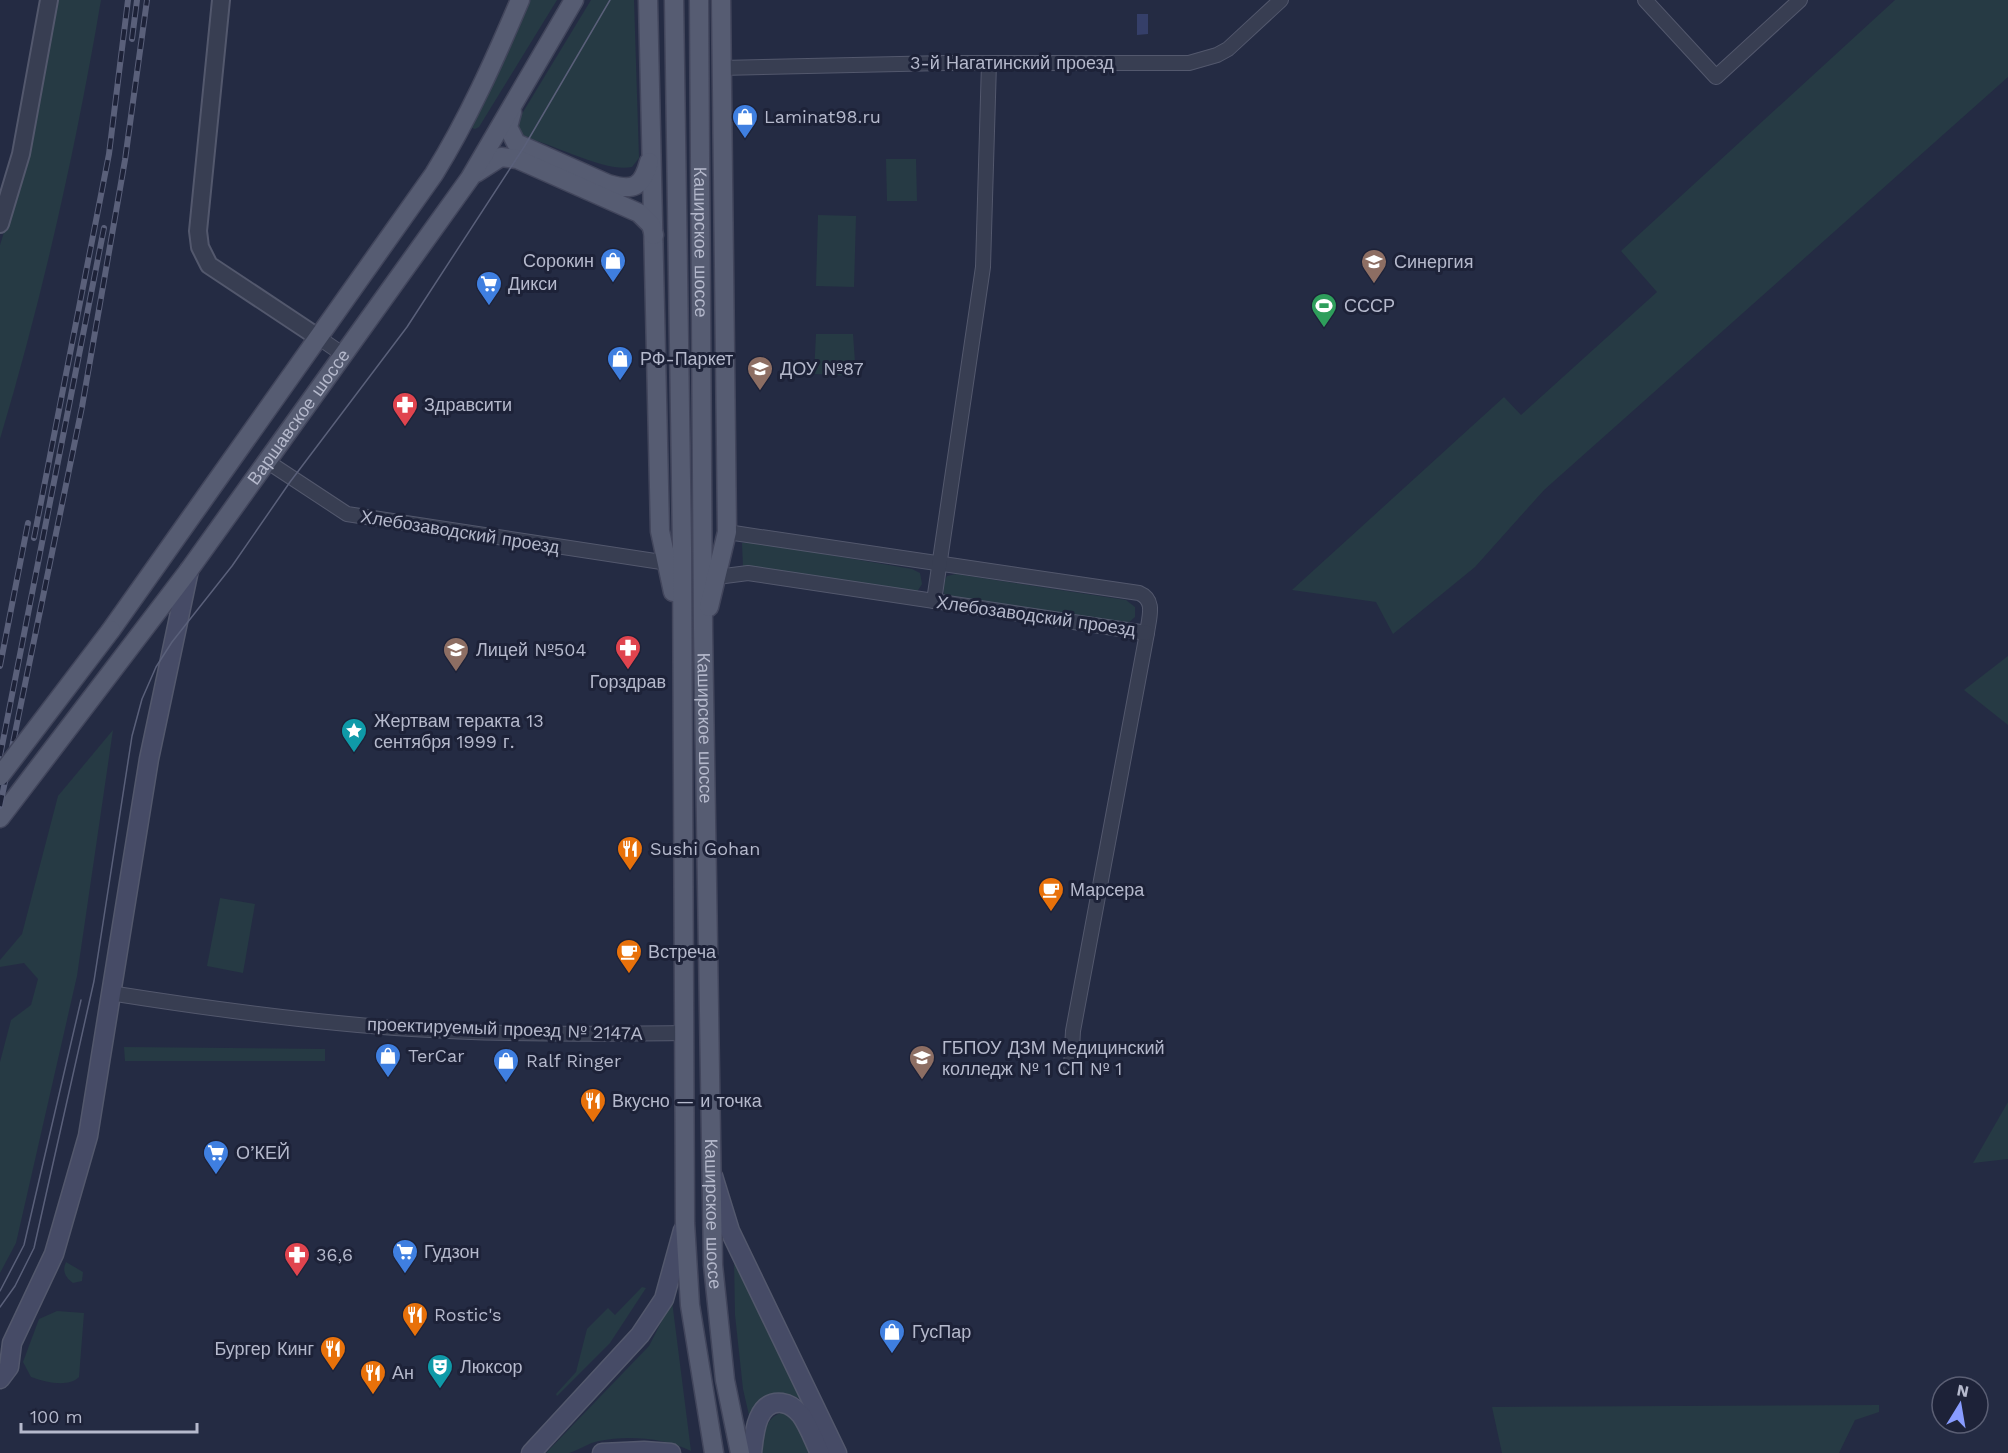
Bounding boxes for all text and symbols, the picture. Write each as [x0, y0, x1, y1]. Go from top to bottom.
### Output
street label: 3-й Нагатинский проезд [910, 52, 1114, 73]
shop icon: Laminat98.ru [730, 102, 760, 140]
place label: Laminat98.ru [764, 106, 881, 127]
street label: Каширское шоссе [690, 167, 712, 317]
shop icon: Сорокин [598, 246, 628, 284]
school or university icon: Синергия [1359, 247, 1389, 285]
place label: Сорокин [523, 250, 594, 271]
place label: Синергия [1394, 251, 1473, 272]
supermarket icon: Дикси [474, 269, 504, 307]
place label: Дикси [508, 273, 557, 294]
sports icon: СССР [1309, 291, 1339, 329]
place label: СССР [1344, 295, 1395, 316]
shop icon: РФ-Паркет [605, 344, 635, 382]
street label: Варшавское шоссе [243, 345, 354, 489]
place label: РФ-Паркет [640, 348, 733, 369]
school or university icon: ДОУ №87 [745, 354, 775, 392]
place label: ДОУ №87 [780, 358, 864, 379]
pharmacy icon: Здравсити [390, 390, 420, 428]
place label: Здравсити [424, 394, 512, 415]
street label: Хлебозаводский проезд [359, 505, 561, 558]
street label: Хлебозаводский проезд [935, 591, 1138, 640]
pharmacy icon: Горздрав [613, 633, 643, 671]
school or university icon: Лицей №504 [441, 635, 471, 673]
place label: Лицей №504 [476, 639, 587, 660]
street label: Каширское шоссе [693, 652, 717, 804]
place label: Горздрав [590, 671, 666, 692]
place label: Жертвам теракта 13 сентября 1999 г. [374, 710, 544, 752]
place icon: Жертвам теракта 13 сентября 1999 г. [339, 716, 369, 754]
restaurant icon: Sushi Gohan [615, 834, 645, 872]
place label: Sushi Gohan [650, 838, 760, 859]
cafe icon: Марсера [1036, 875, 1066, 913]
place label: Марсера [1070, 879, 1145, 900]
cafe icon: Встреча [614, 937, 644, 975]
place label: Встреча [648, 941, 717, 962]
street label: проектируемый проезд № 2147А [367, 1013, 643, 1044]
place label: ГБПОУ ДЗМ Медицинский колледж № 1 СП № 1 [942, 1037, 1165, 1079]
shop icon: TerCar [373, 1041, 403, 1079]
school or university icon: ГБПОУ ДЗМ Медицинский колледж № 1 СП № 1 [907, 1043, 937, 1081]
place label: TerCar [408, 1045, 465, 1066]
shop icon: Ralf Ringer [491, 1046, 521, 1084]
place label: Ralf Ringer [526, 1050, 621, 1071]
restaurant icon: Вкусно — и точка [578, 1086, 608, 1124]
place label: Вкусно — и точка [612, 1090, 763, 1111]
supermarket icon: О’КЕЙ [201, 1138, 231, 1176]
street label: Каширское шоссе [701, 1138, 726, 1290]
place label: О’КЕЙ [236, 1142, 290, 1163]
supermarket icon: Гудзон [390, 1237, 420, 1275]
pharmacy icon: 36,6 [282, 1240, 312, 1278]
place label: Гудзон [424, 1241, 479, 1262]
place label: 36,6 [316, 1244, 353, 1265]
restaurant icon: Rostic's [400, 1300, 430, 1338]
place label: Rostic's [434, 1304, 502, 1325]
shop icon: ГусПар [877, 1317, 907, 1355]
place label: ГусПар [912, 1321, 971, 1342]
restaurant icon: Бургер Кинг [318, 1334, 348, 1372]
place label: Бургер Кинг [214, 1338, 314, 1359]
theatre icon: Люксор [425, 1352, 455, 1390]
place label: Люксор [460, 1356, 523, 1377]
restaurant icon: Ан [358, 1358, 388, 1396]
place label: Ан [392, 1362, 414, 1383]
north arrow [1930, 1375, 1990, 1435]
text: N [1955, 1380, 1970, 1401]
scale bar [21, 1396, 196, 1434]
text: 100 m [30, 1406, 83, 1427]

